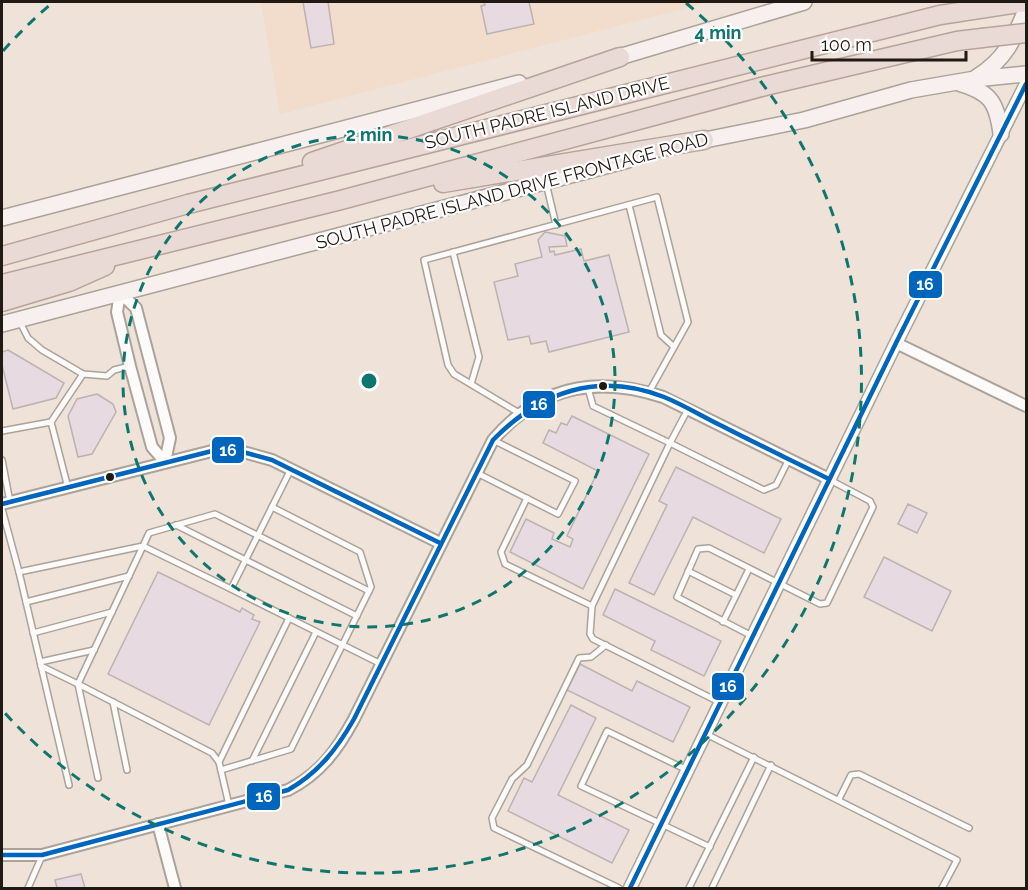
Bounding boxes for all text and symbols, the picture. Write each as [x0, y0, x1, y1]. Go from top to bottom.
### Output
text: 4 min [695, 22, 741, 43]
scale bar [812, 24, 966, 62]
text: 100 m [821, 34, 872, 55]
street label: SOUTH PADRE ISLAND DRIVE [422, 72, 671, 153]
text: 2 min [346, 124, 392, 145]
street label: SOUTH PADRE ISLAND DRIVE FRONTAGE ROAD [313, 128, 710, 253]
line badge: 16 [908, 270, 943, 299]
text: 16 [916, 275, 934, 294]
centre of rings [359, 371, 379, 391]
unlabelled marker [597, 380, 609, 392]
line badge: 16 [522, 390, 556, 419]
text: 16 [530, 395, 548, 414]
line badge: 16 [211, 436, 245, 464]
text: 16 [219, 441, 237, 460]
unlabelled marker [104, 471, 116, 483]
line badge: 16 [711, 672, 745, 701]
text: 16 [719, 677, 737, 696]
line badge: 16 [246, 782, 281, 811]
text: 16 [255, 787, 273, 806]

